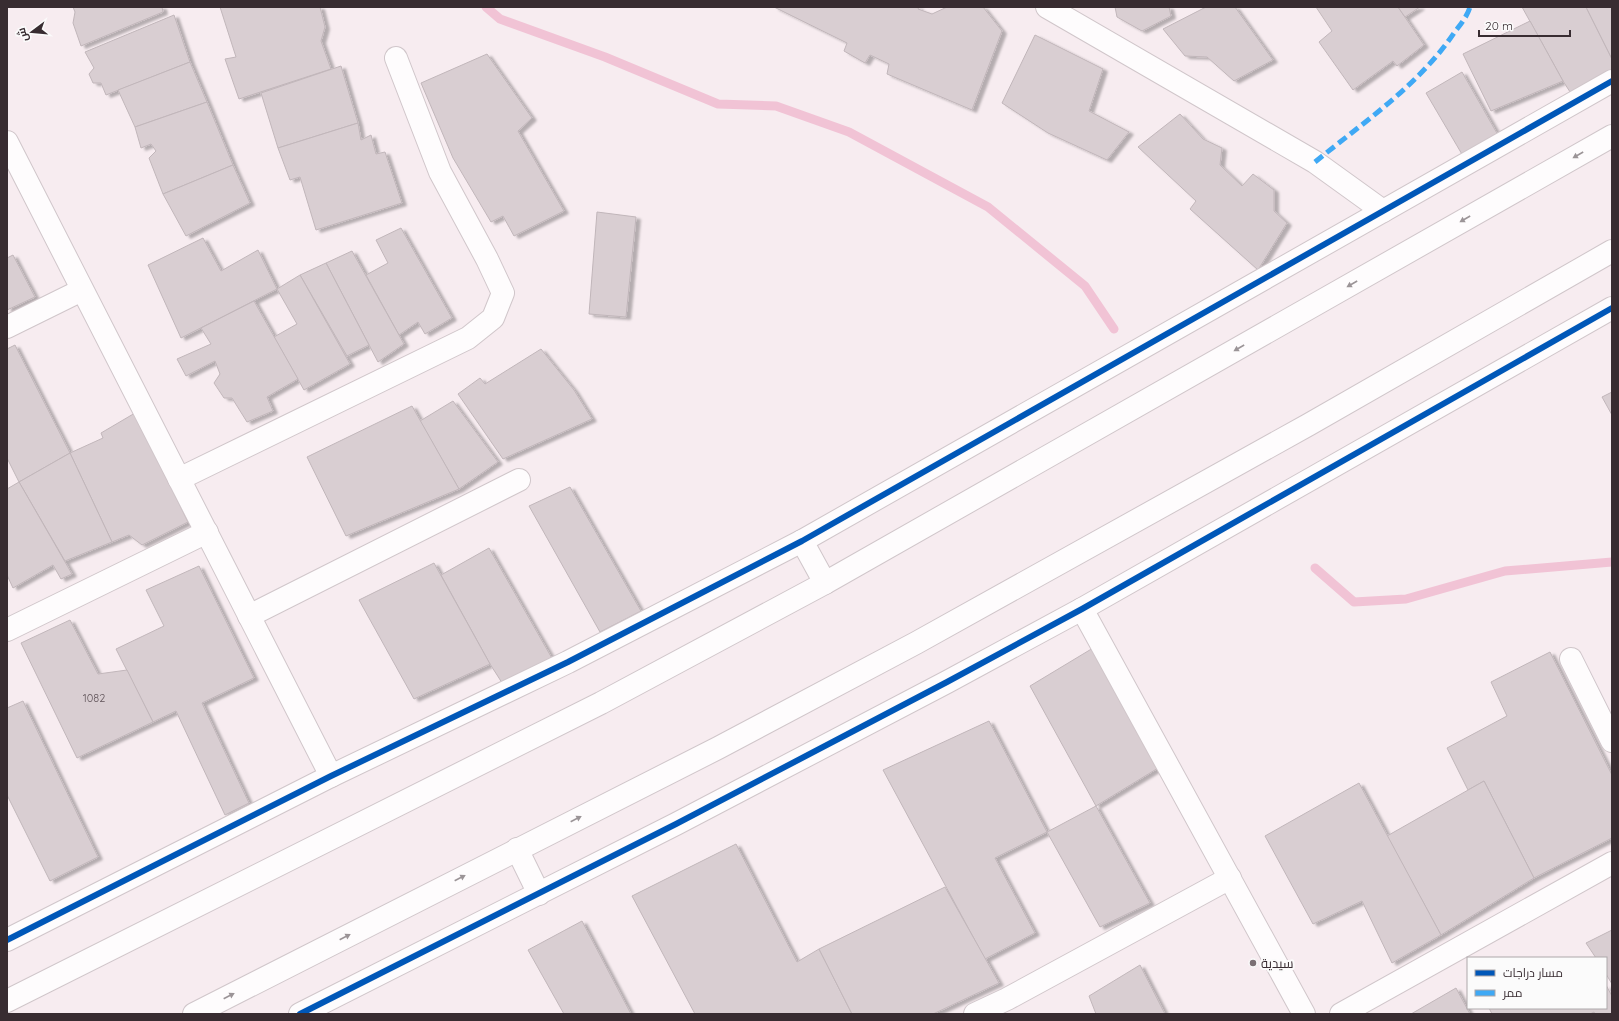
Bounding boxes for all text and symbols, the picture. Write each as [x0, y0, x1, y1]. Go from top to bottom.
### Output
north arrow [12, 12, 52, 52]
scale bar [1479, 12, 1570, 38]
text: 20 m [1485, 18, 1513, 33]
text: ش [14, 26, 31, 43]
one-way arrow [1572, 152, 1584, 159]
one-way arrow [1459, 216, 1471, 223]
one-way arrow [1346, 280, 1358, 287]
one-way arrow [1233, 344, 1245, 351]
house number: 1082 [83, 691, 105, 705]
one-way arrow [571, 816, 582, 823]
one-way arrow [455, 875, 466, 881]
one-way arrow [339, 934, 350, 940]
place label: سيدية [1261, 955, 1294, 971]
legend [1467, 957, 1607, 1009]
marker: سيدية [1248, 958, 1258, 968]
text: مسار دراجات [1503, 965, 1563, 980]
text: ممر [1502, 985, 1522, 1000]
one-way arrow [223, 993, 234, 999]

